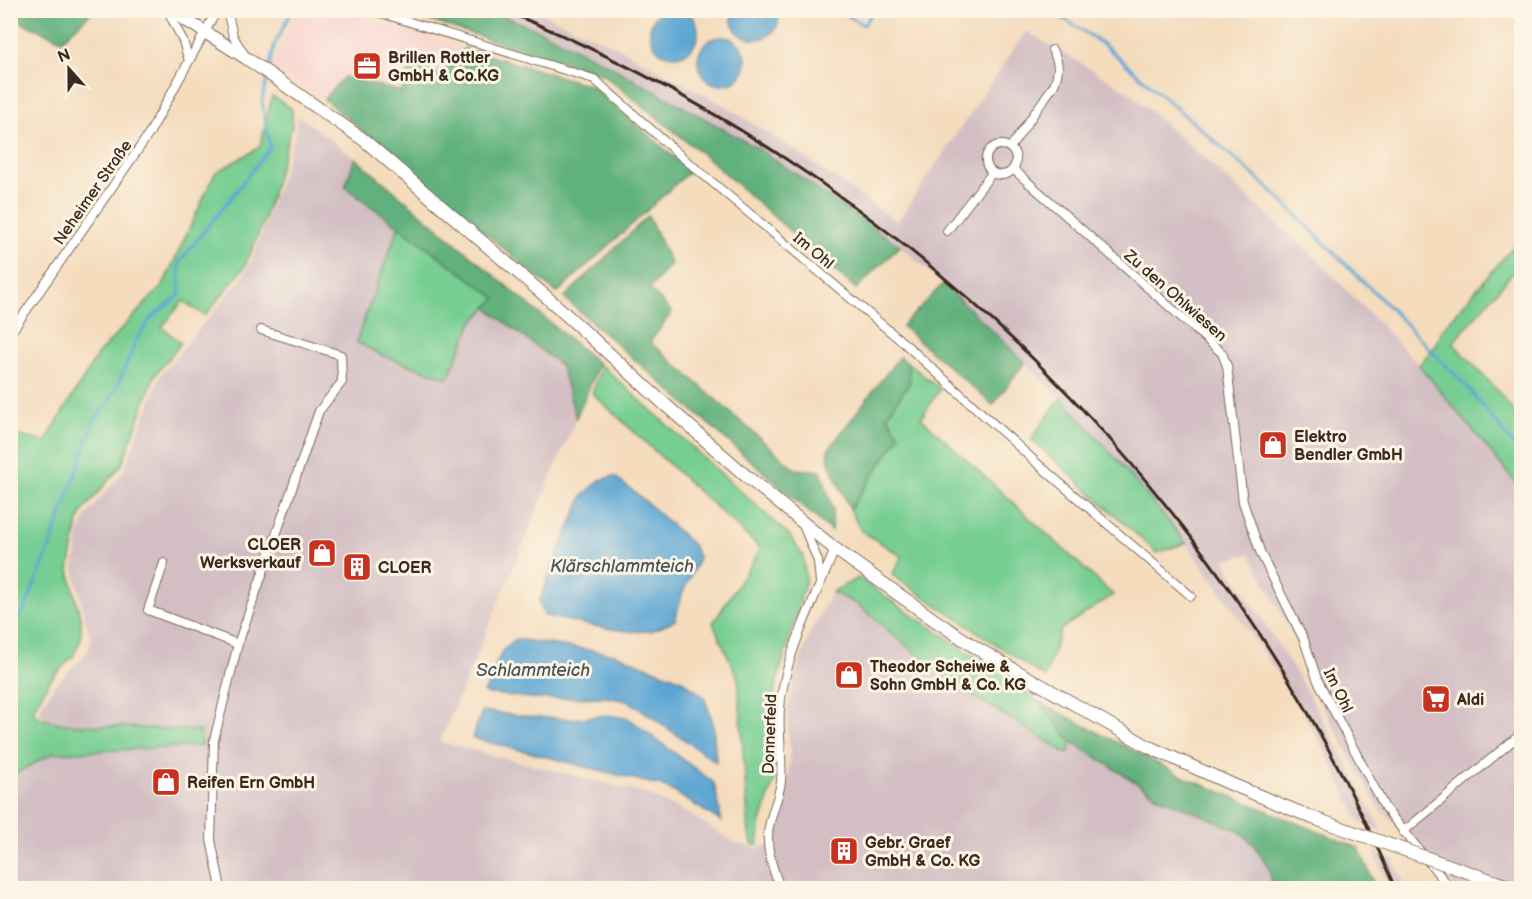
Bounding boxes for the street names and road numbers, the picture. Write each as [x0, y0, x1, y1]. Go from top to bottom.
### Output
street label: Neheimer Straße [50, 136, 137, 249]
street label: Im Ohl [789, 229, 837, 274]
street label: Zu den Ohlwiesen [1119, 246, 1230, 346]
street label: Im Ohl [1319, 665, 1357, 716]
street label: Donnerfeld [760, 694, 781, 775]

